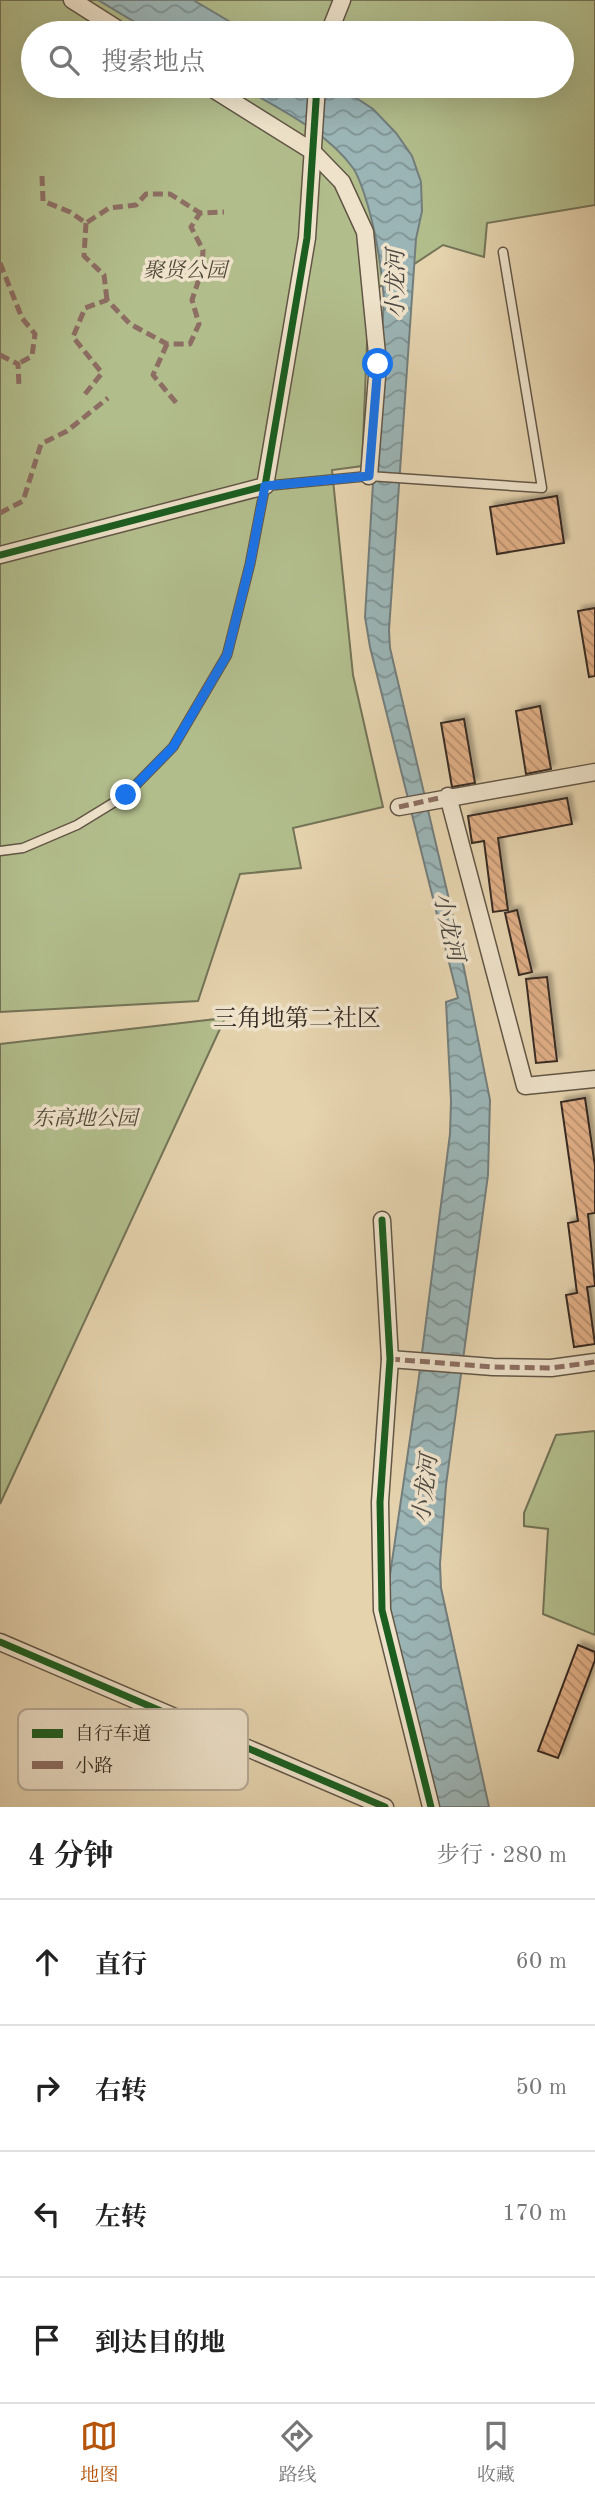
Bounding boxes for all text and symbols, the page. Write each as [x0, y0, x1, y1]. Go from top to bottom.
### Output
search box [21, 21, 574, 98]
icon: search [45, 41, 83, 79]
text: 搜索地点 [101, 50, 205, 76]
water label: 小龙河 [383, 246, 408, 319]
park label: 聚贤公园 [143, 259, 230, 282]
route start [362, 348, 393, 379]
route end [110, 779, 141, 810]
water label: 小龙河 [429, 890, 470, 967]
district label: 三角地第二社区 [213, 1005, 381, 1032]
park label: 东高地公园 [33, 1107, 140, 1130]
water label: 小龙河 [408, 1449, 442, 1525]
legend [18, 1709, 248, 1790]
text: 自行车道 [75, 1724, 151, 1745]
text: 小路 [75, 1756, 113, 1777]
text: 4 分钟 [28, 1842, 114, 1872]
text: 步行 · 280 m [437, 1844, 567, 1867]
icon: ahead [28, 1943, 66, 1981]
text: 60 m [516, 1950, 567, 1973]
text: 直行 [95, 1953, 147, 1979]
icon: right [28, 2069, 66, 2107]
text: 50 m [516, 2076, 567, 2099]
text: 右转 [95, 2079, 147, 2105]
icon: left [28, 2195, 66, 2233]
text: 170 m [502, 2202, 567, 2225]
text: 左转 [95, 2205, 147, 2231]
icon: arrive [28, 2321, 66, 2359]
text: 到达目的地 [95, 2331, 225, 2357]
tab: 地图 [80, 2417, 118, 2488]
tab: 路线 [278, 2417, 317, 2488]
tab: 收藏 [477, 2417, 515, 2488]

